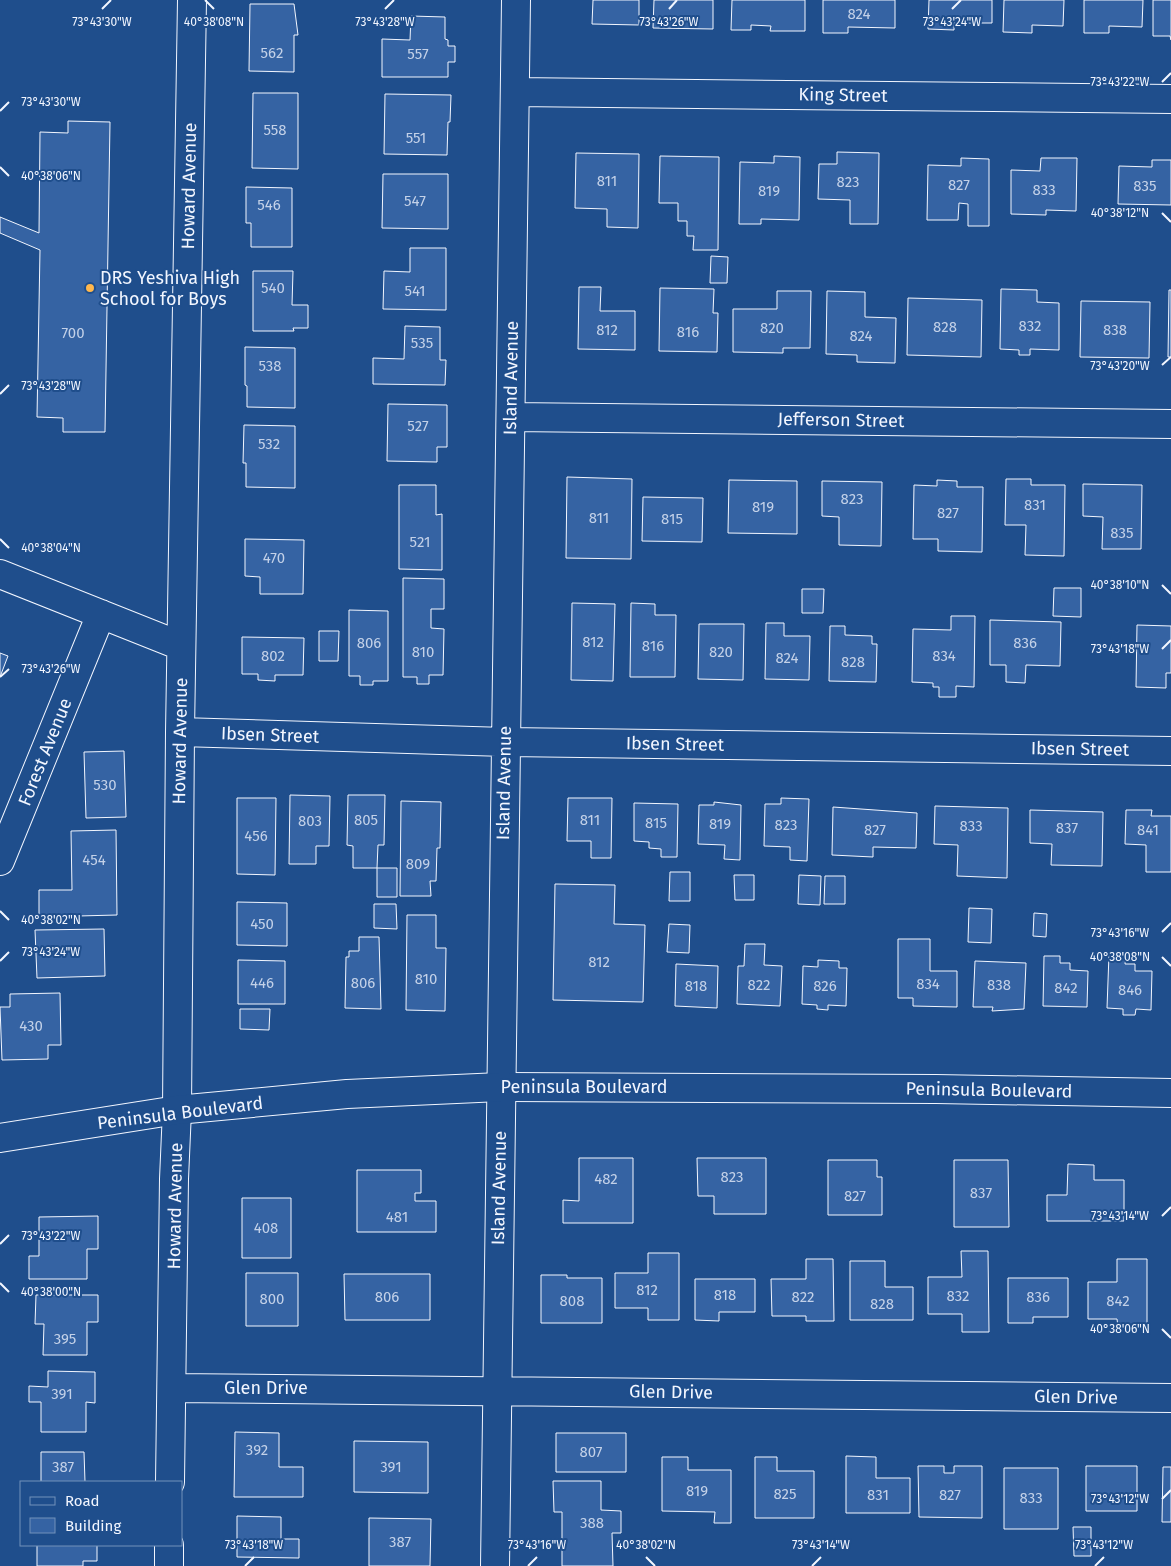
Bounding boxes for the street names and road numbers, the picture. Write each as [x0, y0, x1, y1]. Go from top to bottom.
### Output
street label: King Street [798, 83, 888, 107]
street label: Howard Avenue [177, 122, 201, 250]
street label: Island Avenue [499, 321, 523, 435]
street label: Jefferson Street [777, 408, 905, 432]
street label: Howard Avenue [168, 677, 192, 805]
street label: Forest Avenue [13, 695, 77, 809]
street label: Ibsen Street [220, 722, 320, 748]
street label: Island Avenue [492, 726, 516, 840]
street label: Ibsen Street [626, 732, 725, 756]
street label: Ibsen Street [1031, 737, 1130, 761]
street label: Peninsula Boulevard [501, 1076, 667, 1098]
street label: Peninsula Boulevard [905, 1078, 1073, 1102]
street label: Peninsula Boulevard [96, 1092, 264, 1134]
street label: Island Avenue [487, 1131, 511, 1245]
street label: Howard Avenue [163, 1142, 187, 1270]
street label: Glen Drive [224, 1377, 308, 1399]
street label: Glen Drive [629, 1380, 713, 1404]
street label: Glen Drive [1034, 1385, 1118, 1409]

